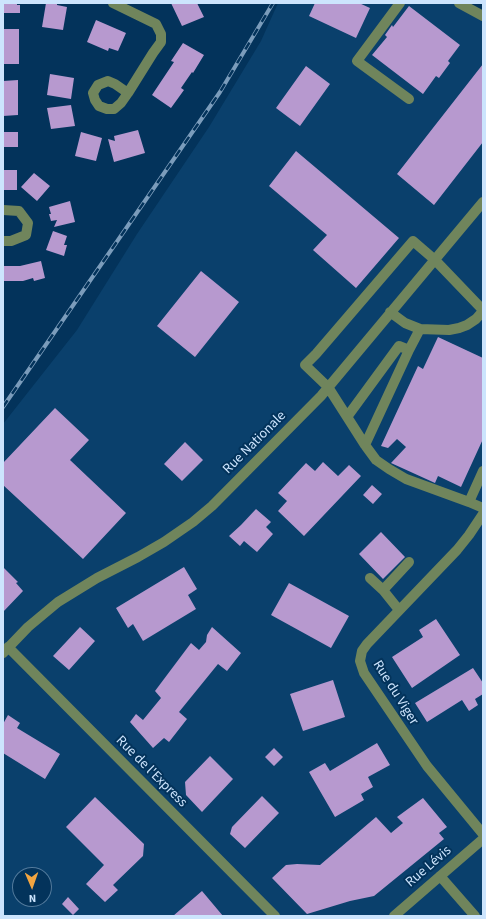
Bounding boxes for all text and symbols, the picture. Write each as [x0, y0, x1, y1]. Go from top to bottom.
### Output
street label: Rue Nationale [220, 408, 290, 478]
street label: Rue du Viger [369, 658, 421, 728]
street label: Rue de l'Express [112, 733, 190, 811]
street label: Rue Lévis [403, 843, 455, 891]
north arrow [12, 867, 52, 907]
text: N [28, 891, 36, 906]

